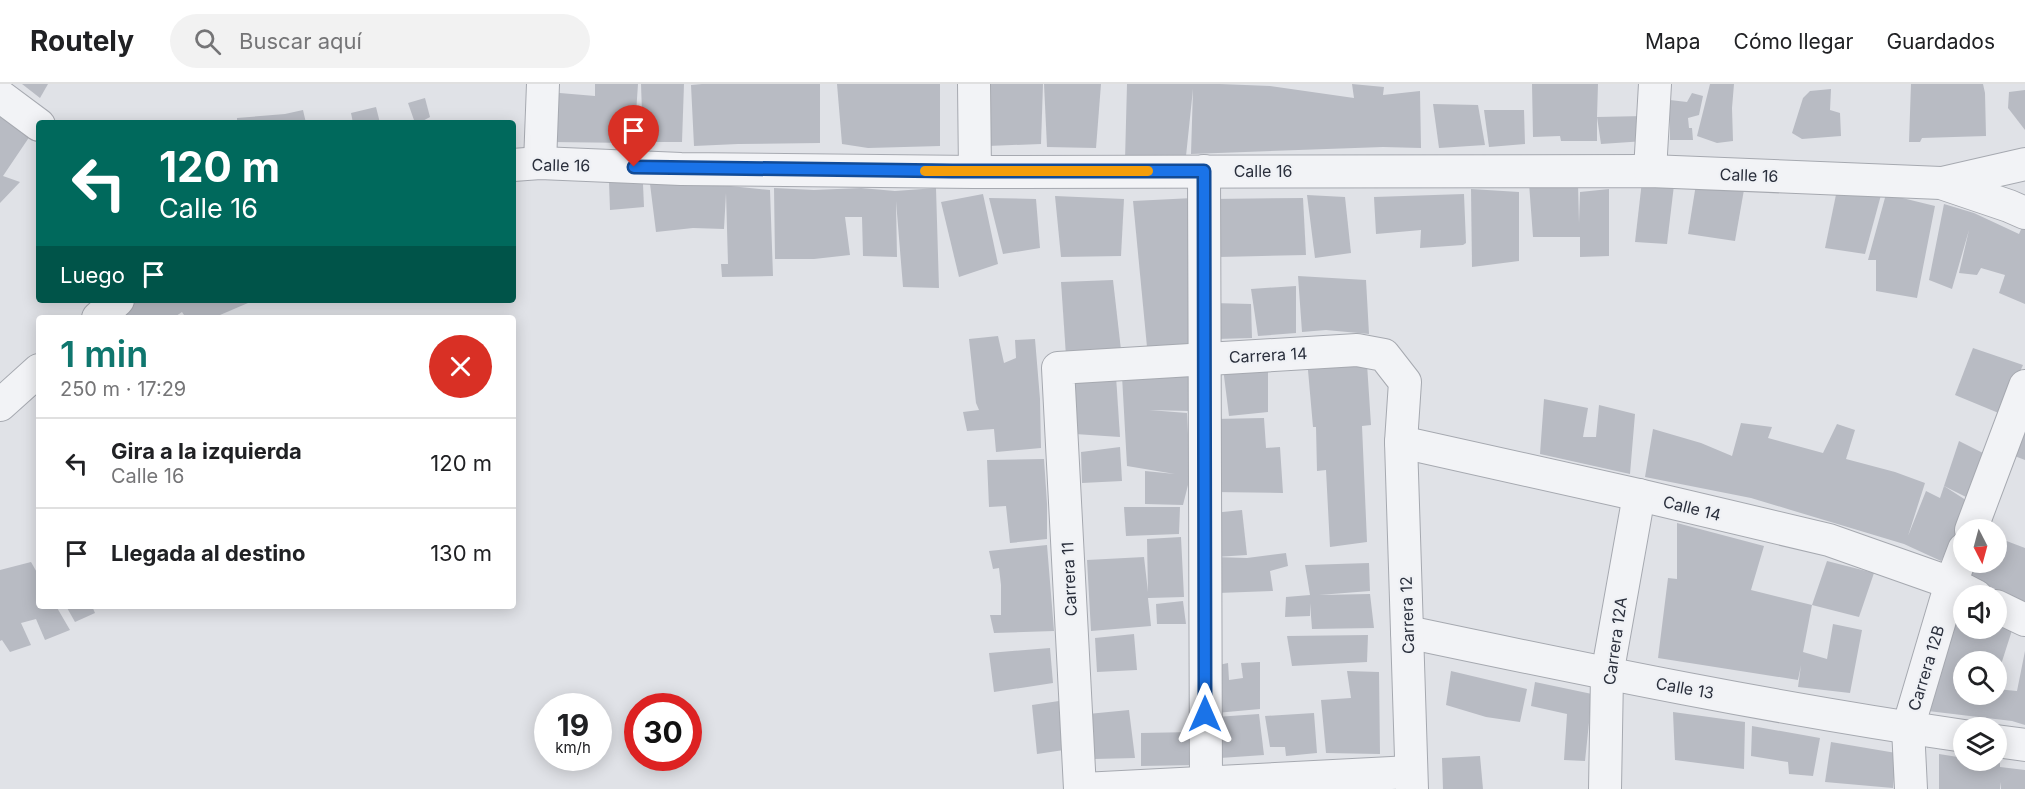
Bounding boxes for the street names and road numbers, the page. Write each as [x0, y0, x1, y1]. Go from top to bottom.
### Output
street label: Calle 16 [531, 154, 591, 176]
street label: Calle 16 [1234, 161, 1292, 181]
street label: Calle 16 [1719, 164, 1779, 186]
street label: Carrera 14 [1228, 343, 1308, 367]
street label: Calle 14 [1661, 491, 1723, 525]
street label: Carrera 11 [1057, 541, 1081, 617]
street label: Carrera 12 [1396, 576, 1418, 654]
street label: Carrera 12A [1599, 596, 1631, 686]
street label: Carrera 12B [1904, 623, 1948, 713]
street label: Calle 13 [1654, 673, 1716, 703]

